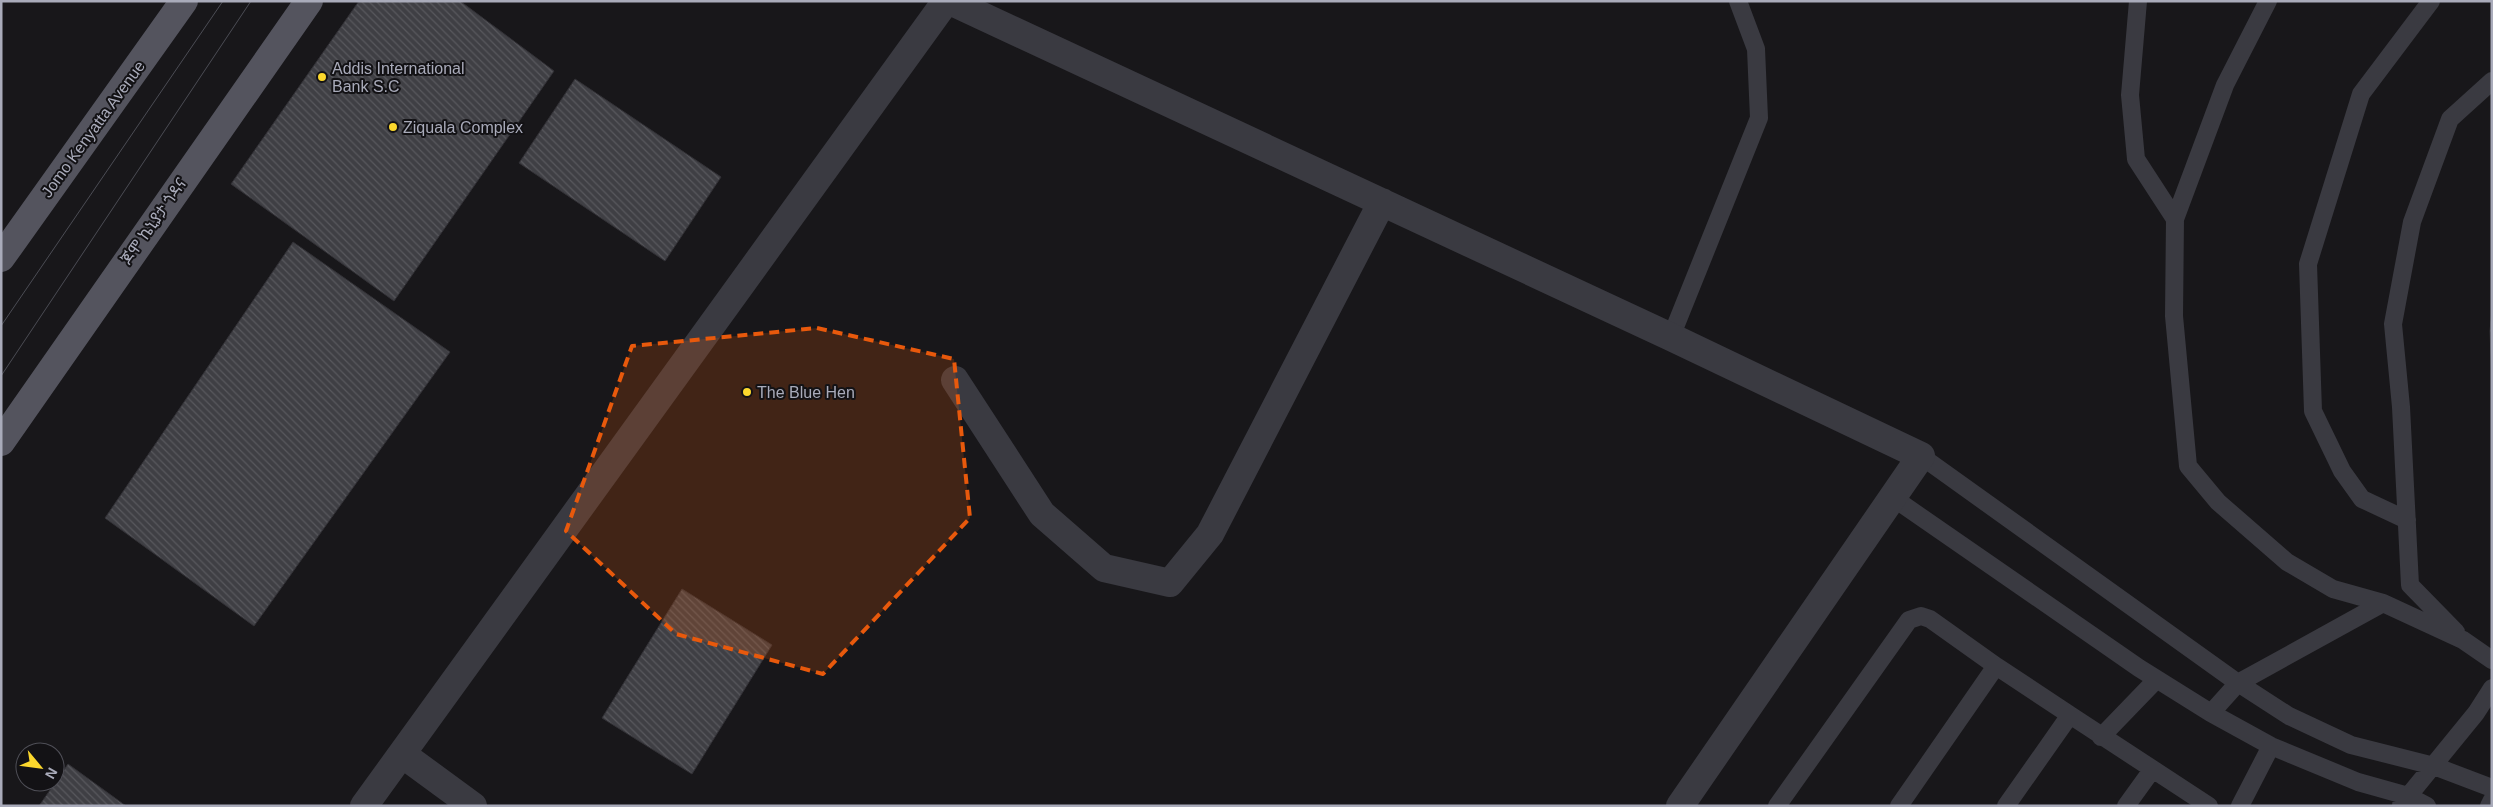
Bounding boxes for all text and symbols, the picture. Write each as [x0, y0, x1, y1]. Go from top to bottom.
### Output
street label: Jomo Kenyatta Avenue [38, 57, 148, 200]
place label: Addis International Bank S.C [332, 60, 465, 95]
marker: Addis International Bank S.C [316, 71, 328, 83]
place label: Ziquala Complex [403, 119, 523, 136]
marker: Ziquala Complex [387, 121, 399, 133]
street label: ጆሞ ኬኒያታ ጎዳና [118, 175, 190, 267]
place label: The Blue Hen [757, 384, 855, 401]
marker: The Blue Hen [741, 386, 753, 398]
north arrow [15, 742, 65, 792]
text: N [42, 765, 61, 782]

